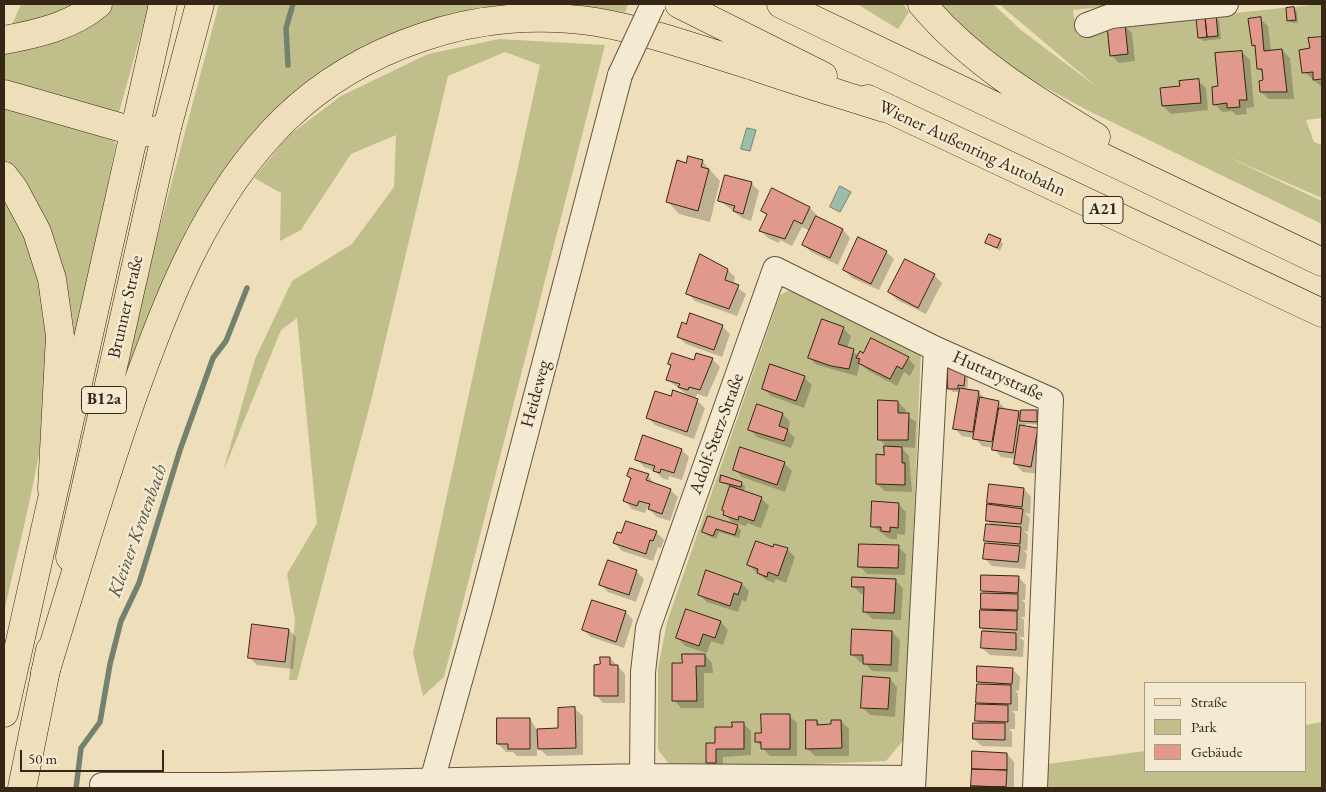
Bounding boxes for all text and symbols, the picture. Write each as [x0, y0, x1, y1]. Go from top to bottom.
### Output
street label: Wiener Außenring Autobahn [875, 96, 1069, 202]
road number: A21 [1083, 196, 1123, 224]
street label: Brunner Straße [104, 253, 148, 361]
street label: Huttarystraße [949, 346, 1047, 406]
street label: Heideweg [517, 358, 555, 430]
street label: Adolf-Sterz-Straße [685, 371, 749, 497]
road number: B12a [82, 386, 126, 414]
water label: Kleiner Krotenbach [103, 461, 173, 601]
legend [1144, 682, 1306, 772]
text: Straße [1191, 692, 1227, 711]
text: Park [1191, 717, 1217, 736]
scale bar [22, 740, 166, 772]
text: Gebäude [1191, 742, 1243, 761]
text: 50 m [28, 749, 57, 768]

